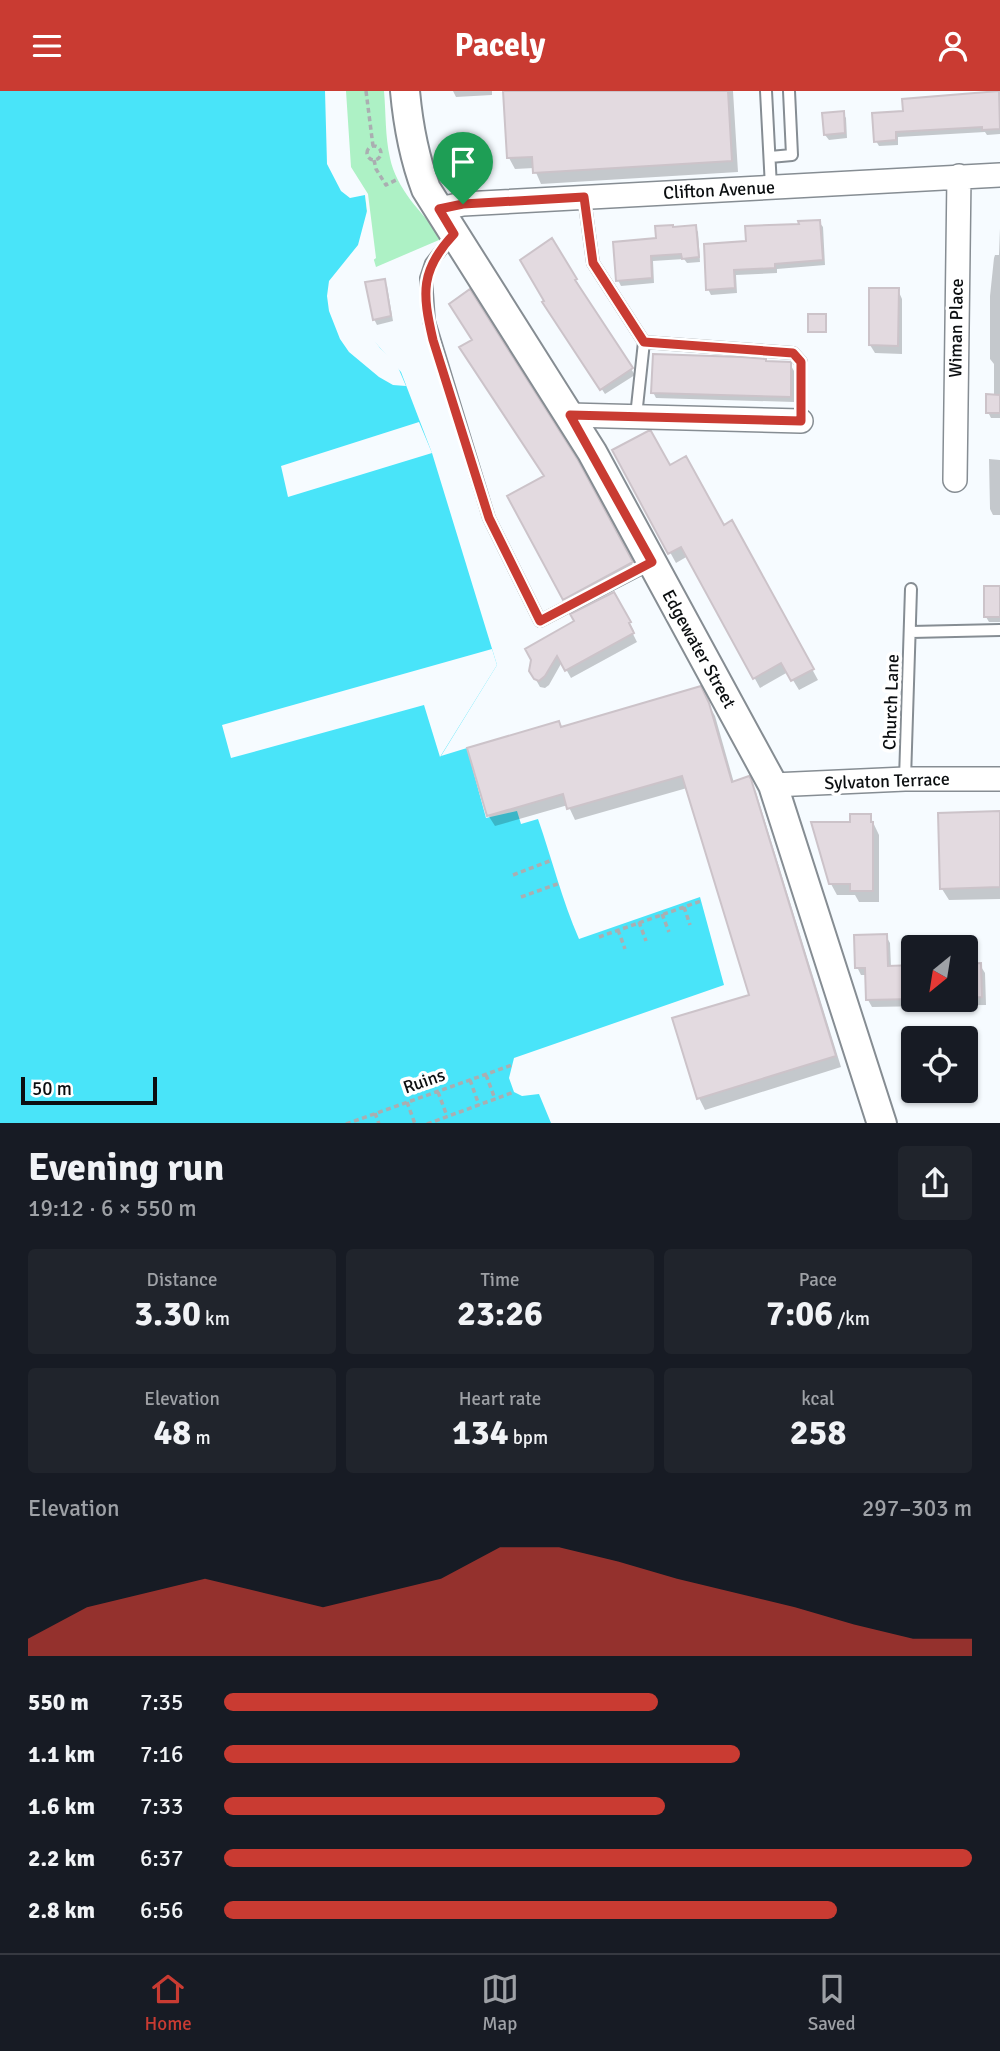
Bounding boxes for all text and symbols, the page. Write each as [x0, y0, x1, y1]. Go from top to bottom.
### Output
text: Pacely [455, 26, 545, 65]
icon: menu [28, 27, 66, 65]
icon: person [934, 27, 972, 65]
pin [433, 132, 493, 204]
icon: arrive [444, 143, 482, 181]
street label: Clifton Avenue [663, 176, 775, 204]
street label: Wiman Place [944, 278, 968, 378]
street label: Edgewater Street [657, 586, 741, 712]
street label: Church Lane [878, 654, 904, 750]
street label: Sylvaton Terrace [824, 768, 950, 794]
north arrow [901, 935, 978, 1011]
map controls [901, 935, 978, 1103]
button: locate [901, 1026, 978, 1103]
street label: Ruins [400, 1064, 448, 1098]
scale bar [21, 1075, 158, 1106]
text: 50 m [32, 1077, 72, 1101]
text: Evening run [28, 1144, 224, 1191]
button: share [898, 1146, 972, 1220]
text: 19:12 · 6 × 550 m [28, 1194, 197, 1223]
text: Distance [147, 1268, 217, 1292]
text: Time [480, 1268, 520, 1292]
text: Pace [799, 1268, 837, 1292]
text: 3.30 [134, 1292, 201, 1335]
text: 23:26 [457, 1292, 543, 1335]
text: 7:06 [766, 1292, 833, 1335]
text: km [201, 1307, 230, 1331]
text: /km [833, 1307, 870, 1331]
text: Elevation [144, 1387, 220, 1411]
text: Heart rate [459, 1387, 541, 1411]
text: kcal [801, 1387, 835, 1411]
text: 48 [153, 1411, 191, 1454]
text: 134 [452, 1411, 509, 1454]
text: 258 [790, 1411, 846, 1454]
text: m [191, 1426, 211, 1450]
text: bpm [509, 1426, 548, 1450]
text: Elevation [28, 1494, 120, 1523]
text: 297–303 m [862, 1494, 972, 1523]
text: 550 m [28, 1688, 89, 1717]
text: 7:35 [140, 1688, 183, 1717]
text: 1.1 km [28, 1740, 95, 1769]
text: 7:16 [140, 1740, 183, 1769]
text: 1.6 km [28, 1792, 95, 1821]
text: 7:33 [140, 1792, 183, 1821]
text: 2.2 km [28, 1844, 95, 1873]
text: 6:37 [140, 1844, 183, 1873]
text: 2.8 km [28, 1896, 95, 1925]
text: 6:56 [140, 1896, 183, 1925]
tab: Home [144, 1970, 192, 2036]
tab: Map [481, 1970, 519, 2036]
tab: Saved [808, 1970, 856, 2036]

